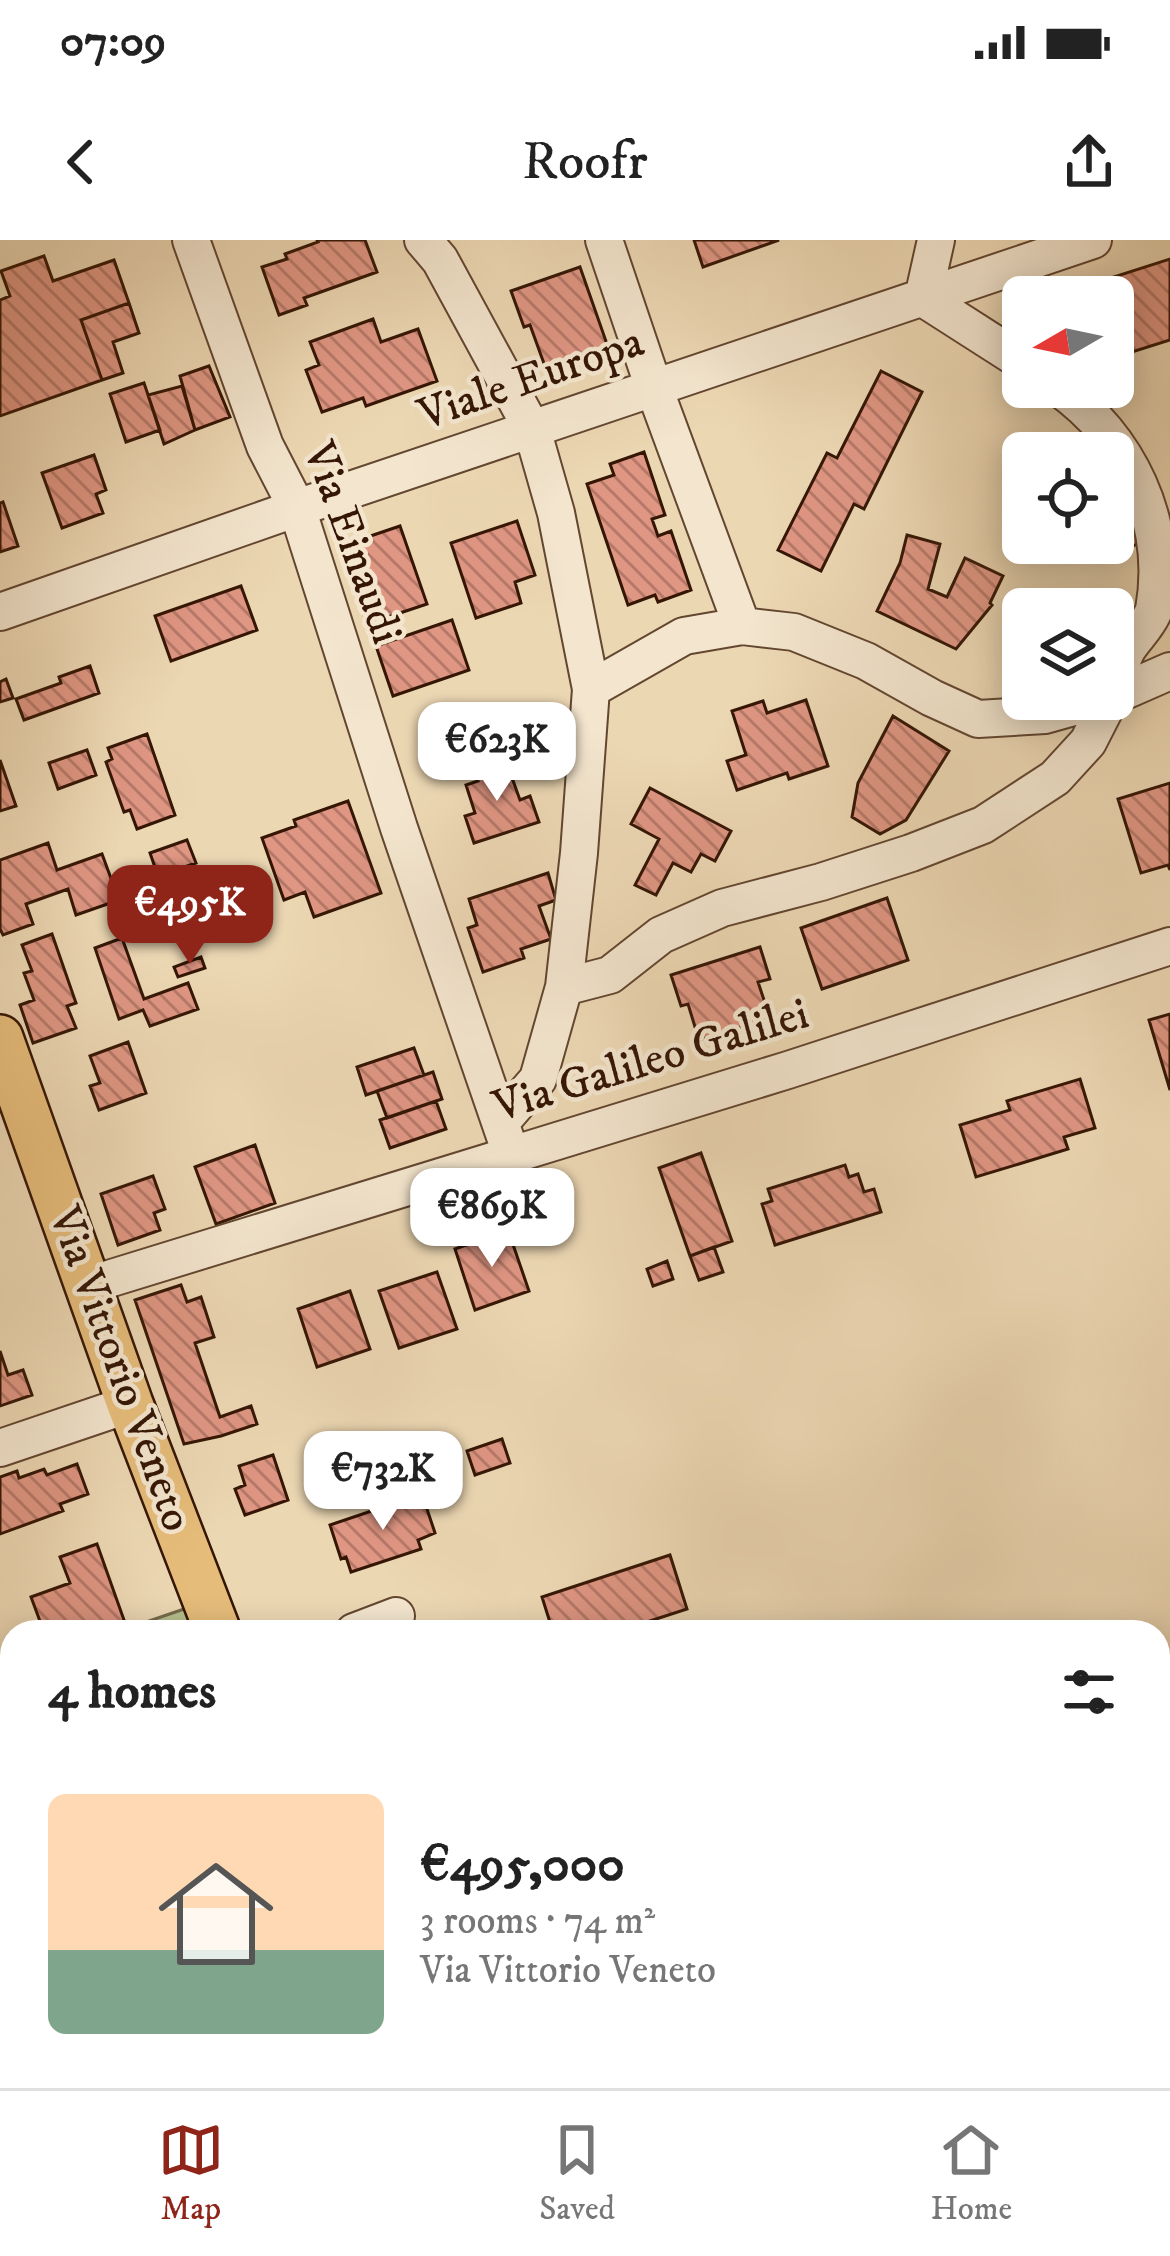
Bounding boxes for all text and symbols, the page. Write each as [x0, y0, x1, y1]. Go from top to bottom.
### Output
text: 07:09 [60, 14, 166, 70]
icon: back [48, 129, 114, 195]
text: Roofr [522, 129, 648, 196]
icon: share [1056, 129, 1122, 195]
north arrow [1002, 276, 1134, 408]
map controls [1002, 276, 1134, 720]
street label: Viale Europa [410, 314, 651, 444]
button: locate [1002, 432, 1134, 564]
street label: Via Einaudi [289, 434, 414, 651]
button: layers [1002, 588, 1134, 720]
pin: €623K [413, 702, 581, 804]
text: €623K [445, 716, 549, 765]
pin: €495K [106, 865, 274, 967]
text: €495K [134, 879, 246, 928]
street label: Via Galileo Galilei [485, 986, 816, 1136]
pin: €869K [408, 1168, 576, 1270]
text: €869K [437, 1182, 547, 1231]
street label: Via Vittorio Veneto [35, 1198, 205, 1539]
pin: €732K [299, 1431, 467, 1533]
text: €732K [331, 1445, 435, 1494]
icon: filters [1056, 1659, 1122, 1725]
text: 4 homes [48, 1660, 216, 1724]
text: €495,000 [420, 1833, 625, 1897]
icon: home [144, 1842, 288, 1986]
text: 3 rooms · 74 m² [420, 1897, 655, 1946]
text: Via Vittorio Veneto [420, 1946, 716, 1995]
tab: Map [158, 2117, 224, 2230]
tab: Saved [539, 2117, 615, 2230]
tab: Home [931, 2117, 1012, 2230]

